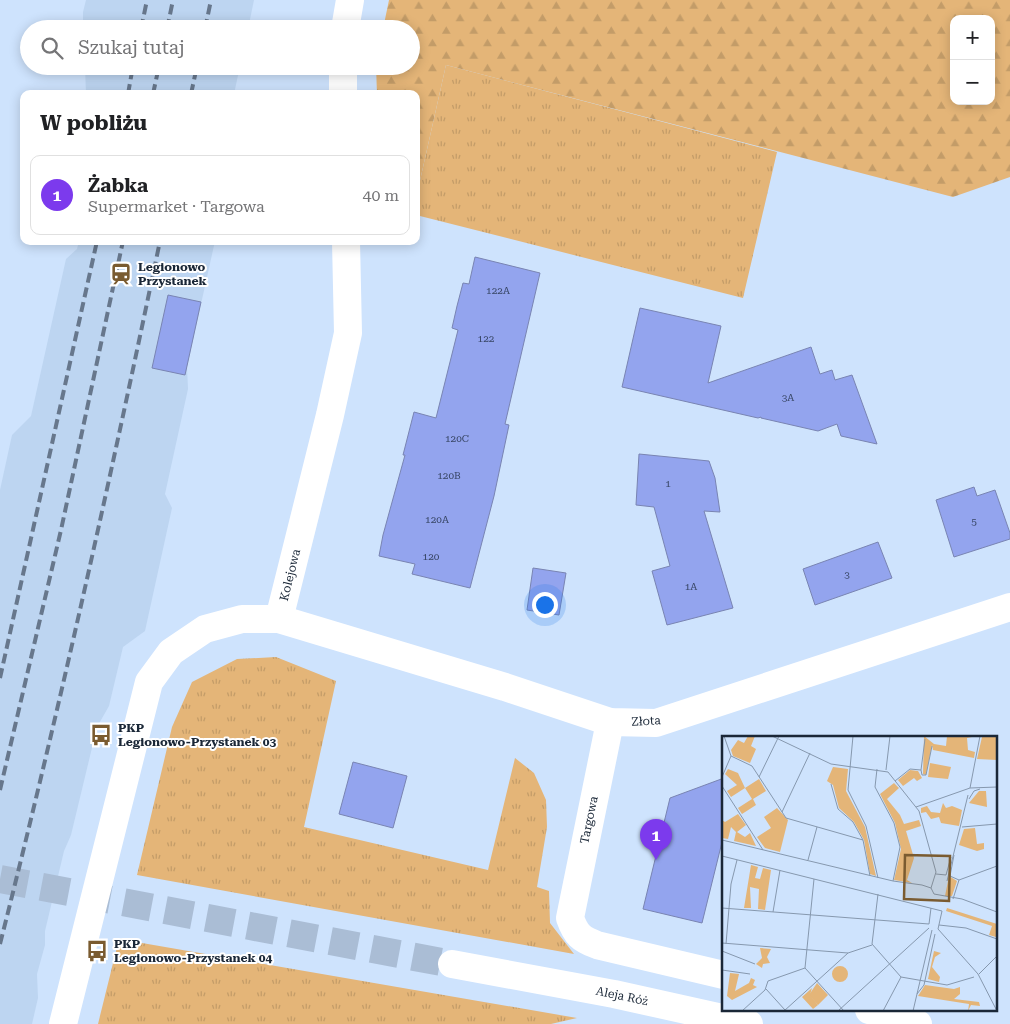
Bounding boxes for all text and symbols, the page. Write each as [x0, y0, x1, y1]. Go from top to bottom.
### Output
map controls [950, 15, 995, 105]
button: + [950, 15, 995, 60]
search box [20, 20, 420, 75]
icon: search [38, 34, 66, 62]
text: Szukaj tutaj [78, 36, 185, 59]
button: − [950, 60, 995, 105]
text: W pobliżu [40, 111, 147, 135]
text: Żabka [88, 174, 148, 197]
text: 1 [53, 186, 61, 205]
text: 40 m [362, 186, 399, 205]
text: Supermarket · Targowa [88, 197, 265, 216]
place label: Legionowo Przystanek [138, 260, 207, 288]
station icon: Legionowo Przystanek [108, 261, 134, 287]
house number: 122A [486, 285, 510, 296]
house number: 122 [478, 333, 495, 344]
house number: 3A [782, 392, 794, 403]
house number: 120C [445, 433, 469, 444]
house number: 120B [437, 470, 461, 481]
house number: 1 [665, 478, 671, 489]
house number: 120A [425, 514, 449, 525]
house number: 5 [971, 516, 977, 527]
street label: Kolejowa [277, 547, 303, 602]
house number: 120 [423, 551, 440, 562]
house number: 3 [844, 569, 850, 580]
house number: 1A [685, 581, 697, 592]
your location [532, 592, 558, 618]
street label: Złota [631, 713, 662, 729]
place label: PKP Legionowo-Przystanek 03 [118, 721, 277, 749]
bus stop icon: PKP Legionowo-Przystanek 03 [88, 722, 114, 748]
inset map [722, 736, 998, 1012]
street label: Targowa [577, 794, 601, 845]
pin: 1 [640, 819, 672, 860]
place label: PKP Legionowo-Przystanek 04 [114, 937, 273, 965]
bus stop icon: PKP Legionowo-Przystanek 04 [84, 938, 110, 964]
street label: Aleja Róż [595, 984, 650, 1008]

